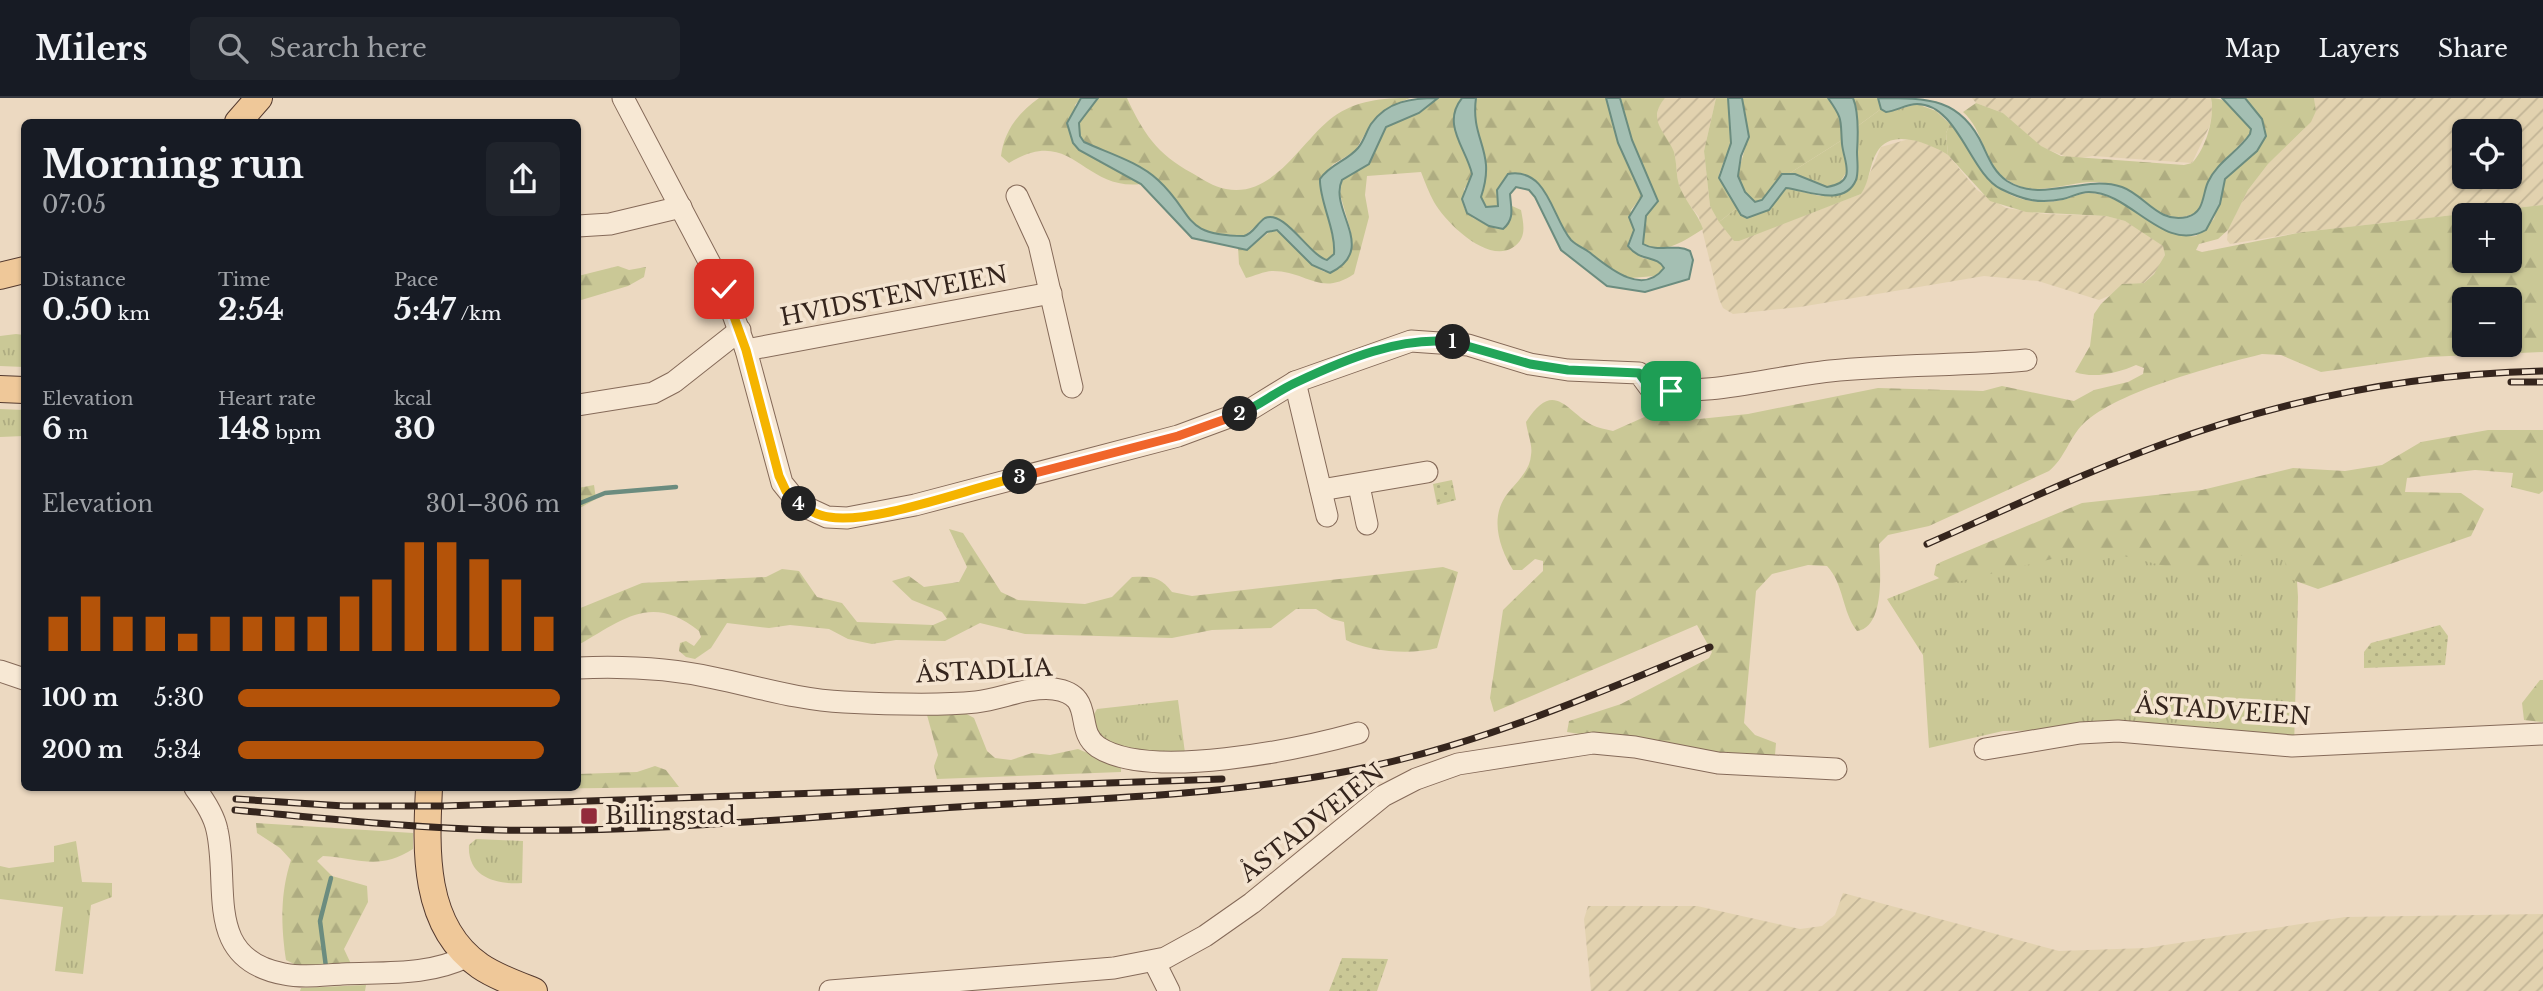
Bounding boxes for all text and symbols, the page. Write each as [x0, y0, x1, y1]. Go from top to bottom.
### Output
search box [190, 17, 680, 80]
text: Milers [35, 28, 148, 69]
icon: search [214, 29, 252, 67]
text: Search here [270, 32, 427, 64]
text: Map [2225, 34, 2281, 63]
text: Layers [2319, 34, 2400, 63]
text: Share [2438, 34, 2508, 63]
map controls [2452, 119, 2522, 357]
button: locate [2452, 119, 2522, 189]
text: Morning run [42, 141, 304, 188]
button: share [486, 142, 560, 216]
text: 07:05 [42, 191, 106, 219]
button: + [2452, 203, 2522, 273]
pin [694, 259, 754, 319]
street label: HVIDSTENVEIEN [778, 259, 1010, 332]
text: Distance [42, 268, 126, 291]
text: Time [218, 268, 270, 291]
text: Pace [394, 268, 438, 291]
icon: check [705, 270, 743, 308]
button: − [2452, 287, 2522, 357]
text: 0.50 [42, 291, 112, 328]
text: 2:54 [218, 291, 284, 328]
text: 5:47 [394, 291, 456, 328]
text: km [112, 302, 150, 325]
text: /km [456, 302, 501, 325]
pin: 1 [1436, 324, 1470, 360]
text: 1 [1448, 330, 1457, 353]
pin [1641, 361, 1701, 421]
icon: arrive [1652, 372, 1690, 410]
text: Elevation [42, 387, 134, 410]
text: Heart rate [218, 387, 316, 410]
text: kcal [394, 387, 432, 410]
pin: 2 [1222, 396, 1258, 432]
text: 2 [1233, 402, 1246, 425]
text: 6 [42, 410, 62, 447]
text: 148 [218, 410, 270, 447]
text: 30 [394, 410, 436, 447]
text: m [62, 421, 88, 444]
text: bpm [270, 421, 321, 444]
pin: 3 [1002, 460, 1038, 494]
text: 3 [1013, 465, 1026, 488]
pin: 4 [782, 486, 816, 522]
text: Elevation [42, 490, 153, 518]
text: 301–306 m [426, 490, 560, 518]
text: 4 [792, 492, 805, 515]
street label: ÅSTADLIA [914, 652, 1053, 689]
text: 100 m [42, 684, 118, 712]
text: 5:30 [154, 684, 204, 712]
street label: ÅSTADVEIEN [2133, 690, 2312, 731]
text: 200 m [42, 736, 123, 764]
text: 5:34 [154, 736, 201, 764]
street label: ÅSTADVEIEN [1233, 757, 1390, 889]
place label: Billingstad [605, 801, 736, 830]
marker: Billingstad [579, 806, 599, 826]

